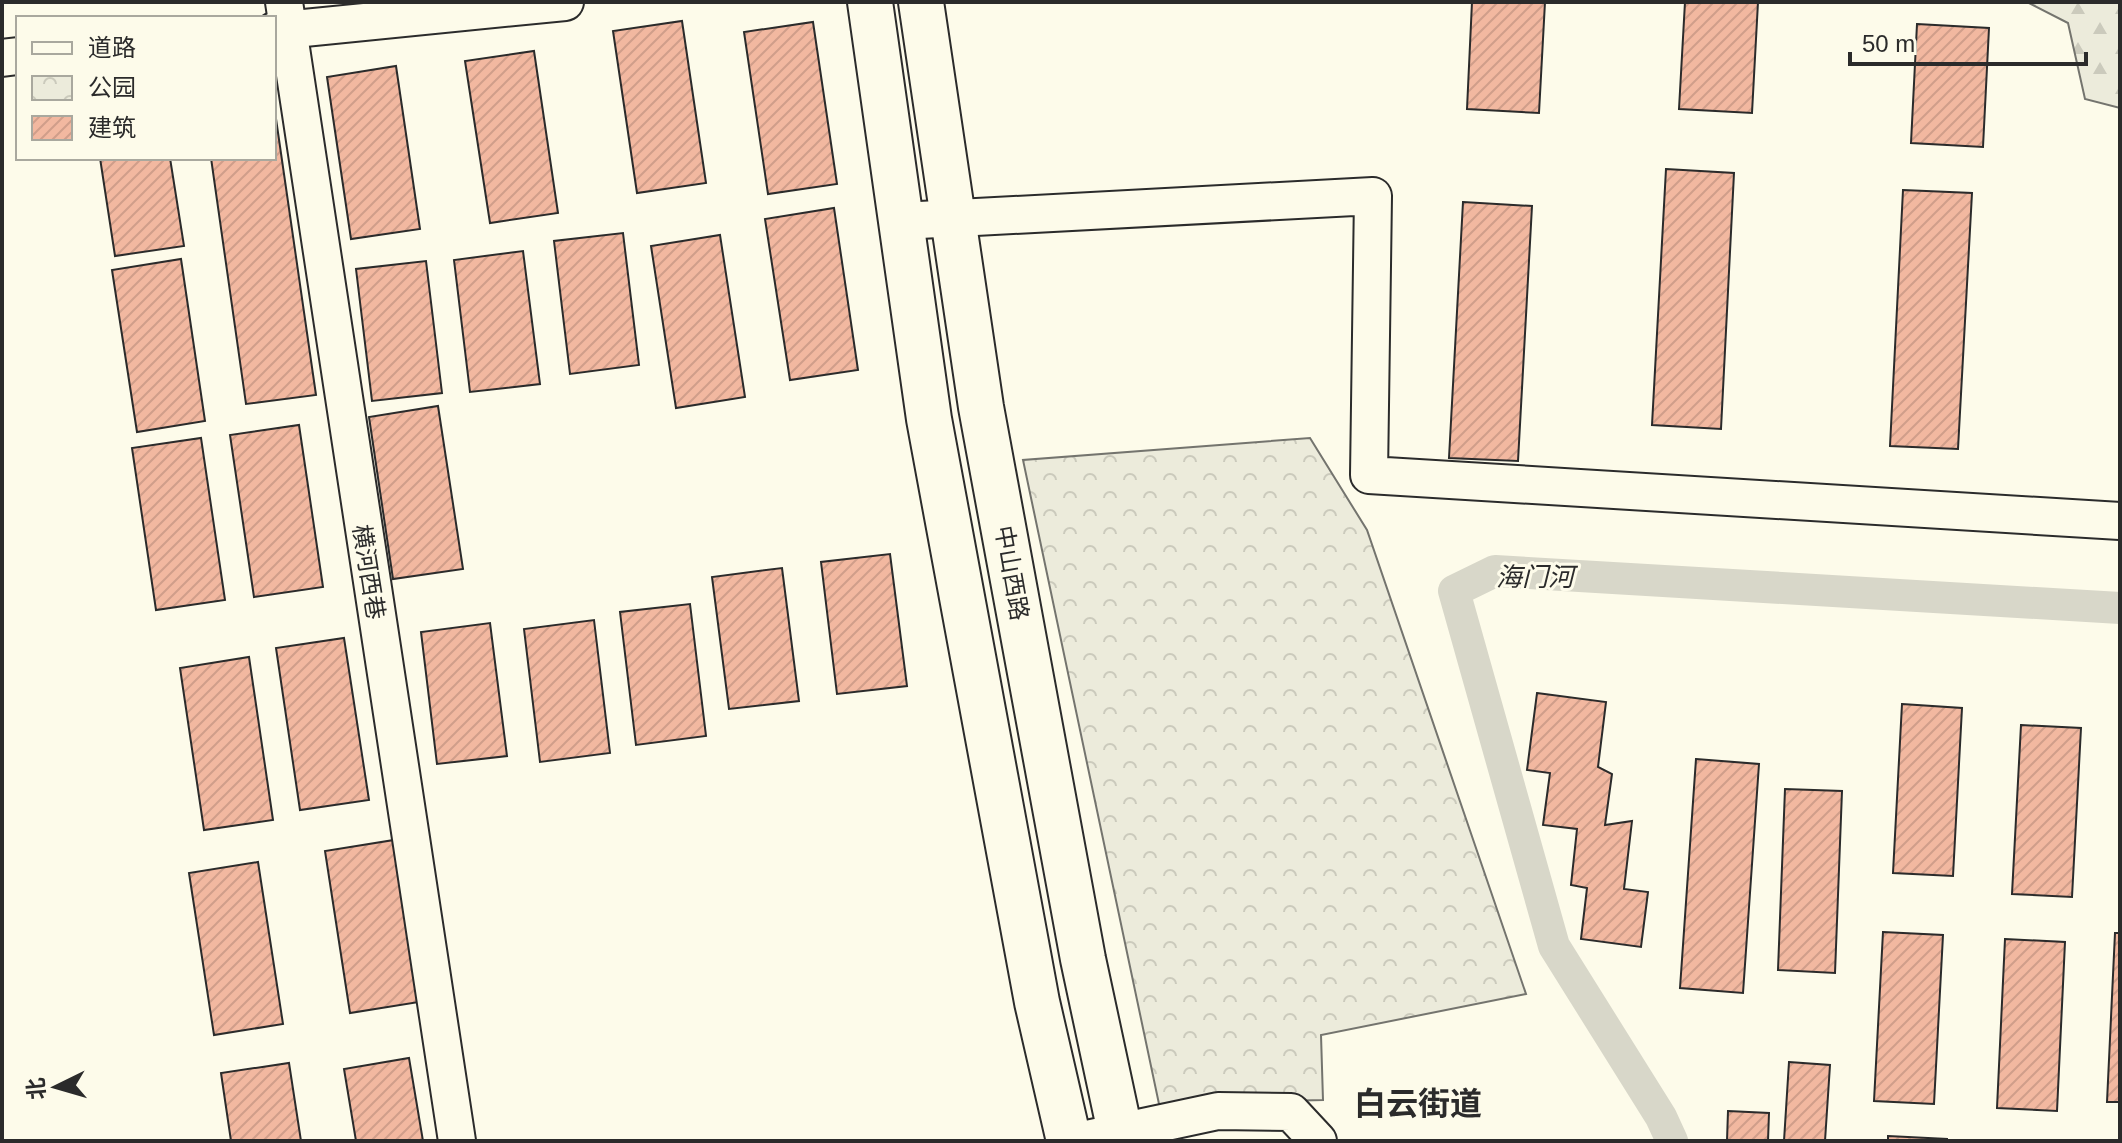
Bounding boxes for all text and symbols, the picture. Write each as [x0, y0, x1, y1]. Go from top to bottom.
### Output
legend [16, 16, 276, 160]
scale bar [1850, 16, 2086, 66]
text: 50 m [1862, 30, 1915, 57]
text: 道路 [88, 34, 136, 61]
text: 公园 [88, 74, 136, 101]
text: 建筑 [88, 114, 136, 141]
street label: 横河西巷 [348, 522, 390, 622]
street label: 中山西路 [990, 523, 1034, 623]
water label: 海门河 [1496, 562, 1579, 592]
north arrow [16, 1047, 96, 1127]
text: 北 [23, 1077, 50, 1101]
district label: 白云街道 [1354, 1086, 1482, 1122]

